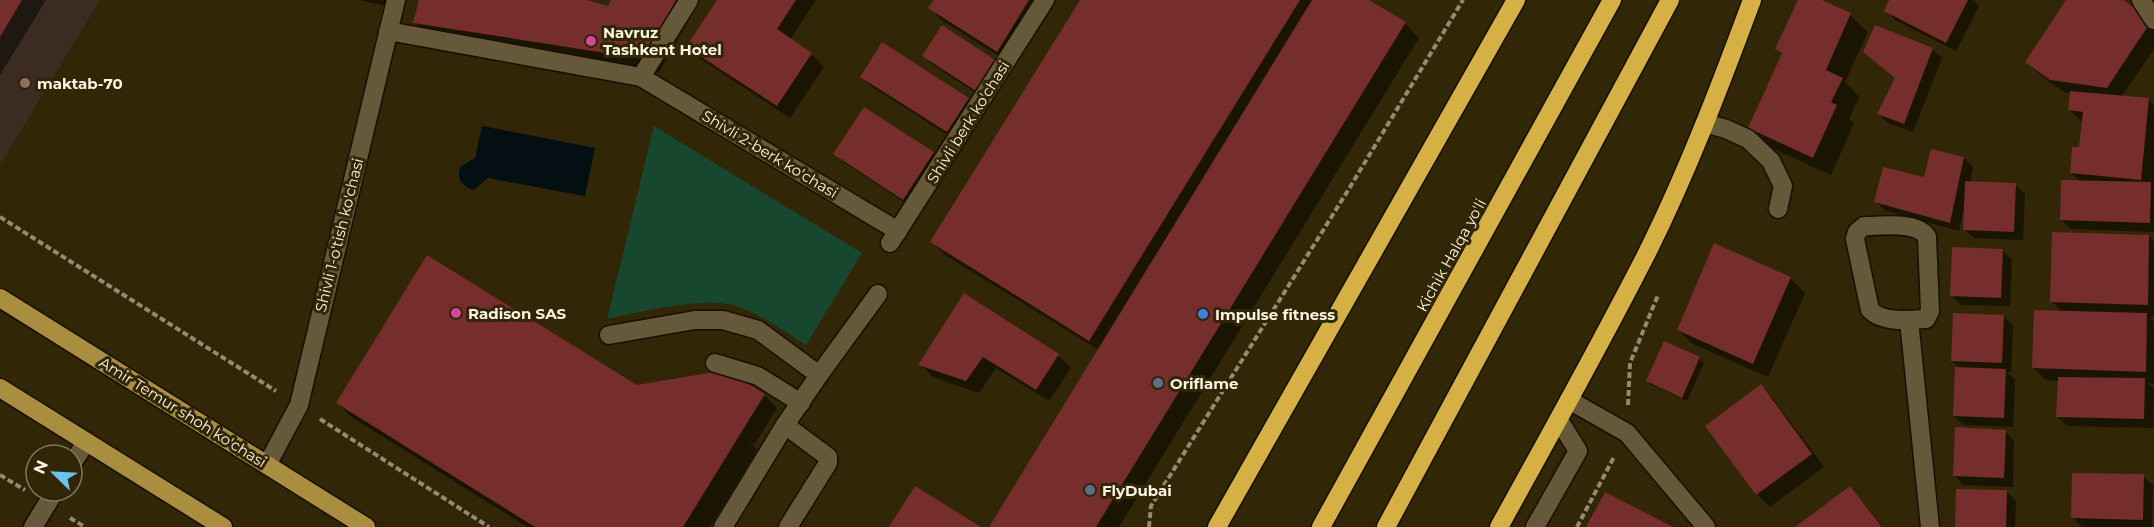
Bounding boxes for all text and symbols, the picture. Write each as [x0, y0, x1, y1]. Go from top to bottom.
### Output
place label: Navruz Tashkent Hotel [603, 23, 722, 59]
marker: Navruz Tashkent Hotel [584, 34, 598, 48]
street label: Shivli berk ko'chasi [923, 57, 1013, 187]
place label: maktab-70 [37, 74, 123, 93]
marker: maktab-70 [18, 76, 32, 90]
street label: Shivli 2-berk ko'chasi [699, 106, 841, 202]
street label: Shivli 1-o'tish ko'chasi [311, 156, 367, 314]
street label: Kichik Halqa yo'li [1412, 195, 1490, 315]
place label: Radison SAS [468, 304, 567, 323]
place label: Impulse fitness [1215, 305, 1335, 324]
marker: Radison SAS [449, 306, 463, 320]
marker: Impulse fitness [1196, 307, 1210, 321]
street label: Amir Temur shoh ko'chasi [96, 353, 270, 471]
place label: Oriflame [1170, 374, 1238, 393]
marker: Oriflame [1151, 376, 1165, 390]
north arrow [24, 443, 84, 503]
text: N [29, 457, 52, 477]
place label: FlyDubai [1102, 481, 1172, 500]
marker: FlyDubai [1083, 483, 1097, 497]

